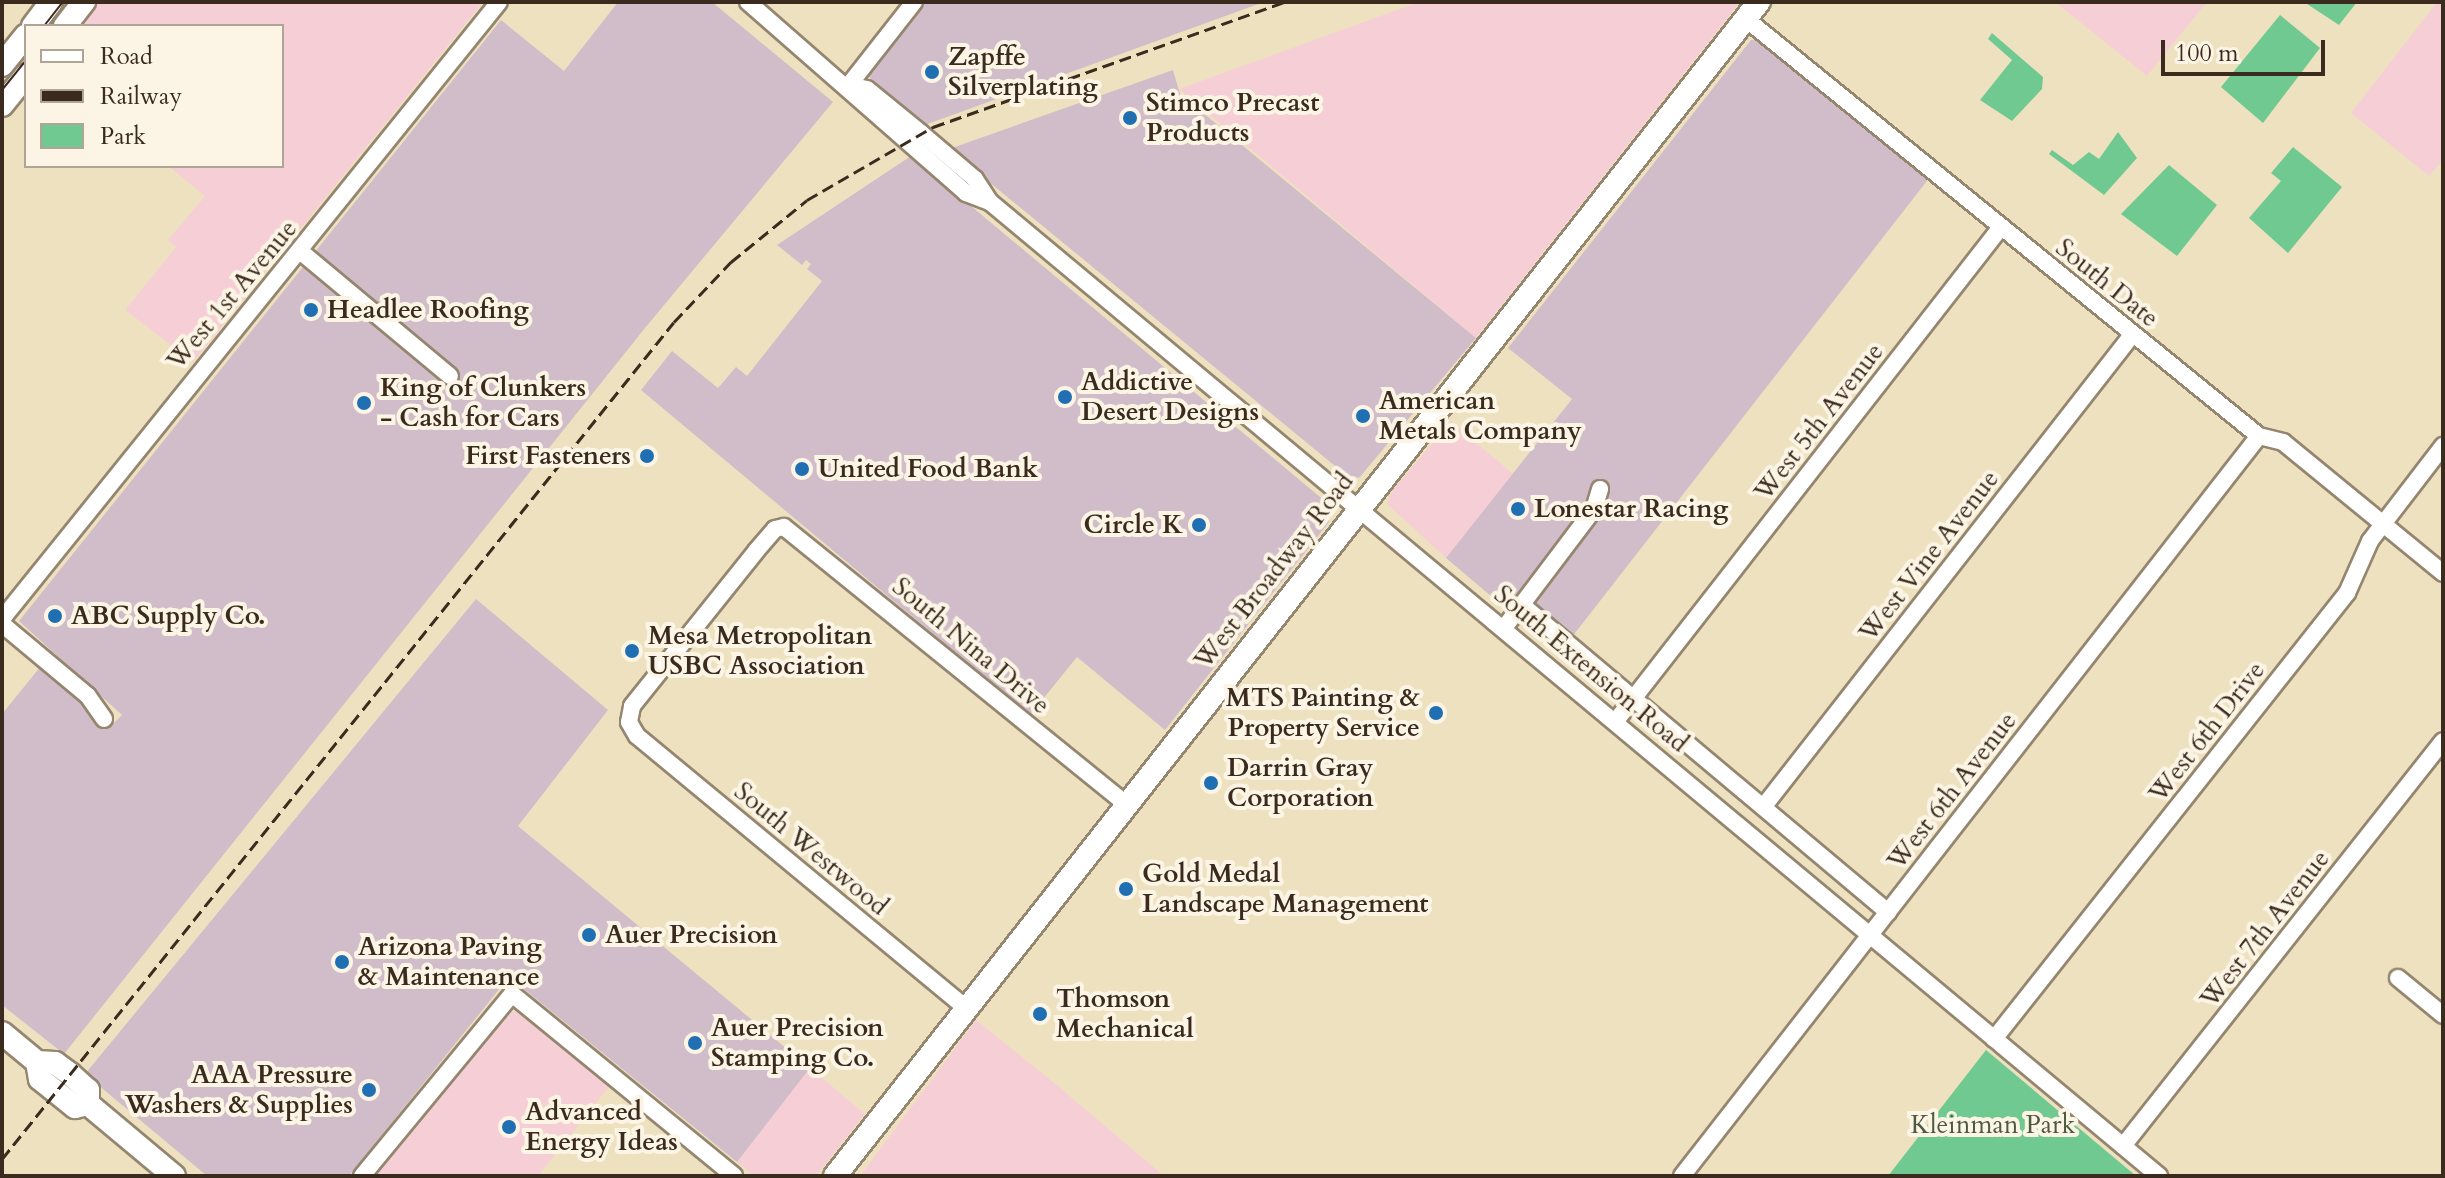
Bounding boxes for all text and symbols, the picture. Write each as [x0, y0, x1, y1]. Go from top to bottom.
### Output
legend [24, 24, 284, 168]
scale bar [2165, 24, 2329, 74]
text: 100 m [2175, 37, 2239, 70]
text: Road [100, 40, 153, 73]
place label: Zapffe Silverplating [948, 41, 1098, 102]
marker: Zapffe Silverplating [923, 63, 941, 81]
text: Railway [100, 80, 182, 113]
place label: Stimco Precast Products [1146, 87, 1319, 148]
marker: Stimco Precast Products [1121, 109, 1139, 127]
text: Park [100, 120, 146, 153]
street label: West 1st Avenue [160, 214, 304, 376]
street label: South Date [2049, 232, 2165, 334]
place label: Headlee Roofing [327, 294, 529, 326]
marker: Headlee Roofing [302, 301, 320, 319]
street label: West 5th Avenue [1748, 337, 1890, 507]
place label: Addictive Desert Designs [1081, 366, 1259, 428]
place label: King of Clunkers - Cash for Cars [380, 372, 586, 434]
place label: American Metals Company [1379, 385, 1582, 446]
marker: Addictive Desert Designs [1056, 388, 1074, 406]
marker: King of Clunkers - Cash for Cars [355, 394, 373, 412]
marker: American Metals Company [1354, 407, 1372, 425]
place label: First Fasteners [465, 440, 631, 472]
marker: First Fasteners [638, 447, 656, 465]
place label: United Food Bank [818, 453, 1038, 485]
marker: United Food Bank [793, 460, 811, 478]
street label: West Vine Avenue [1852, 464, 2006, 648]
street label: West Broadway Road [1188, 467, 1360, 675]
place label: Lonestar Racing [1534, 493, 1728, 525]
marker: Lonestar Racing [1509, 500, 1527, 518]
place label: Circle K [1084, 509, 1183, 541]
marker: Circle K [1190, 516, 1208, 534]
street label: South Nina Drive [886, 571, 1056, 721]
street label: South Extension Road [1488, 579, 1694, 759]
place label: ABC Supply Co. [71, 600, 266, 632]
marker: ABC Supply Co. [46, 607, 64, 625]
place label: Mesa Metropolitan USBC Association [648, 620, 872, 682]
marker: Mesa Metropolitan USBC Association [623, 642, 641, 660]
street label: West 6th Drive [2142, 655, 2272, 809]
place label: MTS Painting & Property Service [1226, 682, 1420, 744]
marker: MTS Painting & Property Service [1427, 704, 1445, 722]
street label: West 6th Avenue [1881, 706, 2023, 876]
place label: Darrin Gray Corporation [1227, 752, 1374, 814]
marker: Darrin Gray Corporation [1202, 774, 1220, 792]
street label: South Westwood [728, 776, 894, 922]
street label: West 7th Avenue [2194, 844, 2336, 1014]
place label: Gold Medal Landscape Management [1142, 858, 1428, 920]
marker: Gold Medal Landscape Management [1117, 880, 1135, 898]
place label: Auer Precision [605, 919, 778, 951]
marker: Auer Precision [580, 926, 598, 944]
place label: Arizona Paving & Maintenance [358, 931, 542, 992]
marker: Arizona Paving & Maintenance [333, 953, 351, 971]
place label: Thomson Mechanical [1056, 983, 1194, 1044]
marker: Thomson Mechanical [1031, 1005, 1049, 1023]
place label: Auer Precision Stamping Co. [711, 1012, 884, 1074]
marker: Auer Precision Stamping Co. [686, 1034, 704, 1052]
place label: AAA Pressure Washers & Supplies [125, 1059, 353, 1120]
marker: AAA Pressure Washers & Supplies [360, 1081, 378, 1099]
place label: Advanced Energy Ideas [525, 1096, 678, 1158]
park label: Kleinman Park [1911, 1109, 2075, 1141]
marker: Advanced Energy Ideas [500, 1118, 518, 1136]

